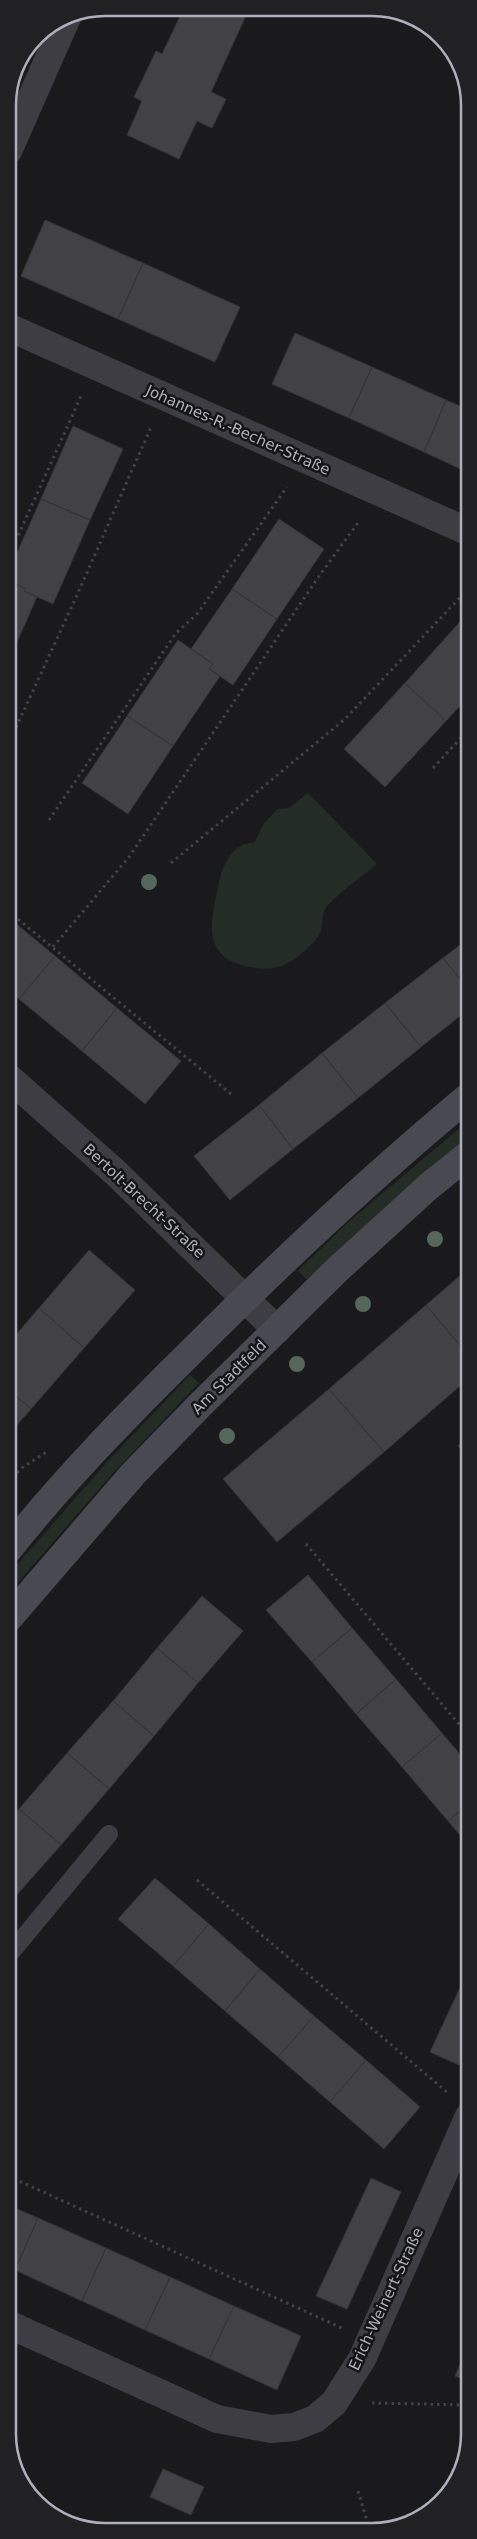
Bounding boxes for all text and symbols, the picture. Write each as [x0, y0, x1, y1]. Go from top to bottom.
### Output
street label: Johannes-R.-Becher-Straße [142, 381, 333, 479]
street label: Bertolt-Brecht-Straße [80, 1140, 208, 1262]
street label: Am Stadtfeld [188, 1336, 270, 1418]
street label: Erich-Weinert-Straße [345, 2225, 427, 2373]

